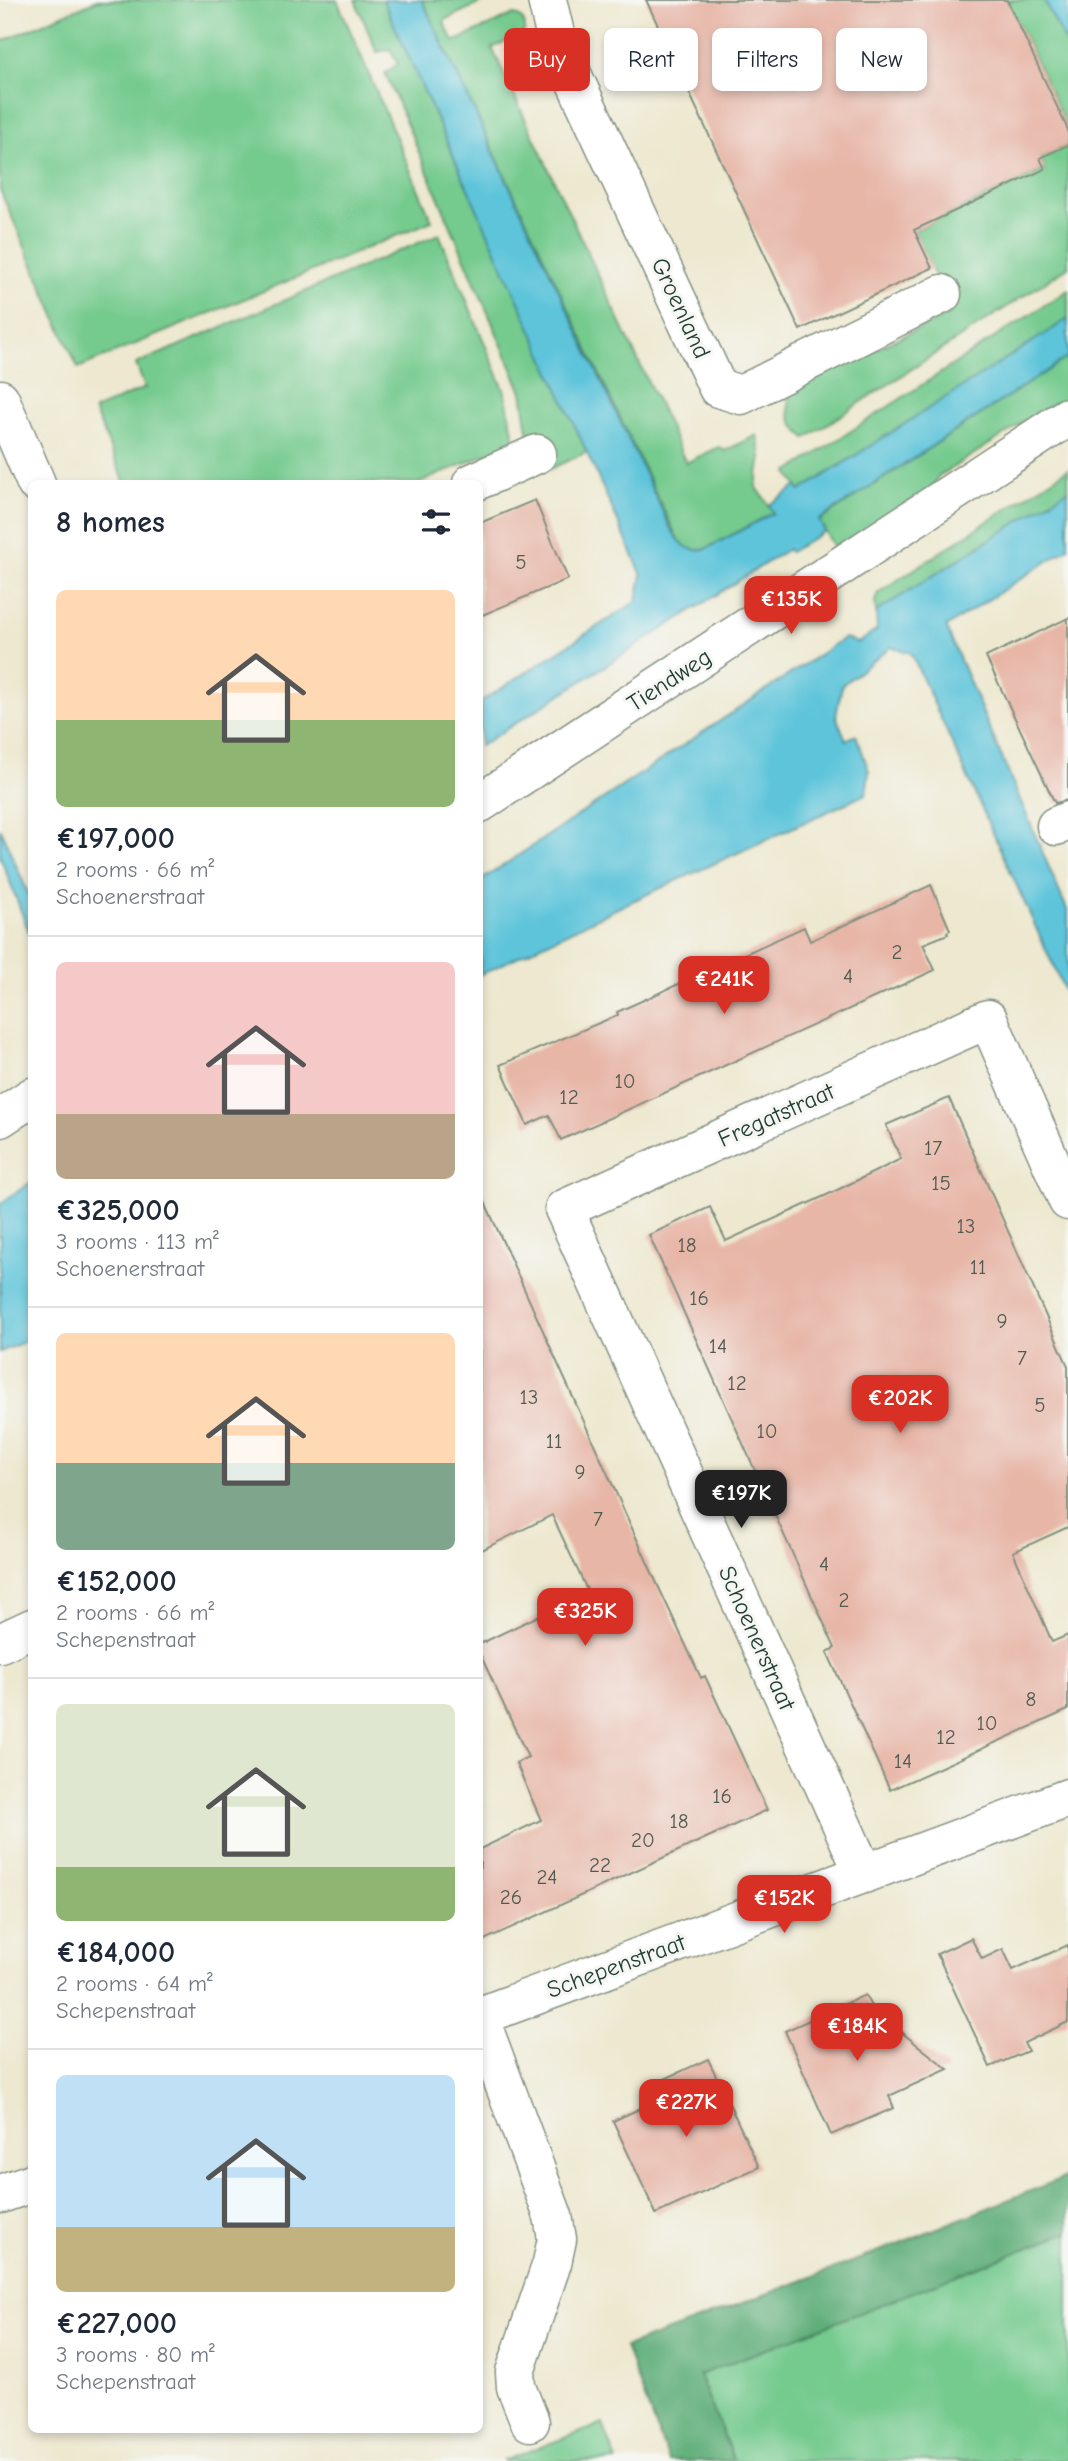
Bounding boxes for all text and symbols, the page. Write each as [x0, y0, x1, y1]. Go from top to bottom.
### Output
chip: Buy [504, 28, 590, 91]
chip: Rent [604, 28, 698, 91]
chip: Filters [712, 28, 822, 91]
chip: New [836, 28, 927, 91]
street label: Groenland [646, 253, 716, 363]
icon: filters [417, 503, 455, 541]
text: 8 homes [56, 505, 165, 540]
house number: 5 [515, 550, 527, 574]
pin: €135K [742, 576, 840, 636]
text: €135K [760, 585, 822, 612]
icon: home [193, 635, 319, 761]
street label: Tiendweg [622, 642, 716, 718]
text: €197,000 [56, 821, 175, 856]
text: 2 rooms · 66 m² [56, 856, 214, 883]
text: Schoenerstraat [56, 883, 204, 910]
house number: 2 [892, 940, 902, 964]
pin: €241K [675, 956, 773, 1016]
house number: 4 [843, 964, 853, 988]
text: €241K [694, 965, 754, 992]
icon: home [193, 1007, 319, 1133]
house number: 10 [614, 1069, 636, 1093]
street label: Fregatstraat [713, 1076, 840, 1153]
house number: 12 [559, 1085, 579, 1109]
house number: 17 [924, 1136, 942, 1160]
house number: 15 [931, 1171, 951, 1195]
text: €325,000 [56, 1193, 180, 1228]
house number: 13 [957, 1214, 975, 1238]
text: 3 rooms · 113 m² [56, 1228, 219, 1255]
house number: 18 [677, 1233, 697, 1257]
text: Schoenerstraat [56, 1255, 204, 1282]
house number: 11 [970, 1255, 986, 1279]
house number: 16 [689, 1286, 709, 1310]
house number: 9 [996, 1309, 1008, 1333]
house number: 14 [709, 1334, 727, 1358]
house number: 7 [1017, 1346, 1027, 1370]
house number: 12 [727, 1371, 747, 1395]
pin: €202K [851, 1376, 949, 1435]
icon: home [193, 1378, 319, 1504]
text: €202K [868, 1384, 932, 1411]
house number: 13 [520, 1385, 538, 1409]
house number: 5 [1034, 1393, 1046, 1417]
house number: 10 [756, 1419, 778, 1443]
house number: 11 [546, 1429, 562, 1453]
house number: 9 [574, 1460, 586, 1484]
pin: €197K [692, 1470, 790, 1530]
text: €197K [711, 1479, 771, 1506]
house number: 7 [593, 1507, 603, 1531]
house number: 4 [819, 1552, 829, 1576]
street label: Schoenerstraat [713, 1562, 802, 1715]
text: €152,000 [56, 1564, 177, 1599]
pin: €325K [536, 1588, 634, 1648]
house number: 2 [839, 1588, 849, 1612]
text: €325K [553, 1597, 617, 1624]
text: 2 rooms · 66 m² [56, 1599, 214, 1626]
text: Schepenstraat [56, 1626, 195, 1653]
house number: 8 [1026, 1687, 1036, 1711]
house number: 10 [976, 1711, 998, 1735]
house number: 12 [936, 1725, 956, 1749]
icon: home [193, 1749, 319, 1875]
house number: 14 [894, 1749, 912, 1773]
house number: 16 [712, 1784, 732, 1808]
house number: 18 [669, 1809, 689, 1833]
house number: 20 [631, 1828, 655, 1852]
house number: 22 [589, 1853, 611, 1877]
house number: 24 [536, 1865, 558, 1889]
pin: €152K [735, 1876, 833, 1935]
text: €152K [753, 1884, 815, 1911]
house number: 26 [500, 1885, 522, 1909]
street label: Schepenstraat [543, 1928, 690, 2004]
text: €184,000 [56, 1935, 175, 1970]
text: 2 rooms · 64 m² [56, 1970, 213, 1997]
text: Schepenstraat [56, 1997, 195, 2024]
pin: €184K [808, 2004, 906, 2063]
text: €184K [827, 2012, 887, 2039]
pin: €227K [637, 2080, 735, 2139]
text: €227K [655, 2088, 717, 2115]
icon: home [193, 2120, 319, 2246]
text: €227,000 [56, 2306, 177, 2341]
text: 3 rooms · 80 m² [56, 2341, 215, 2368]
text: Schepenstraat [56, 2368, 195, 2395]

